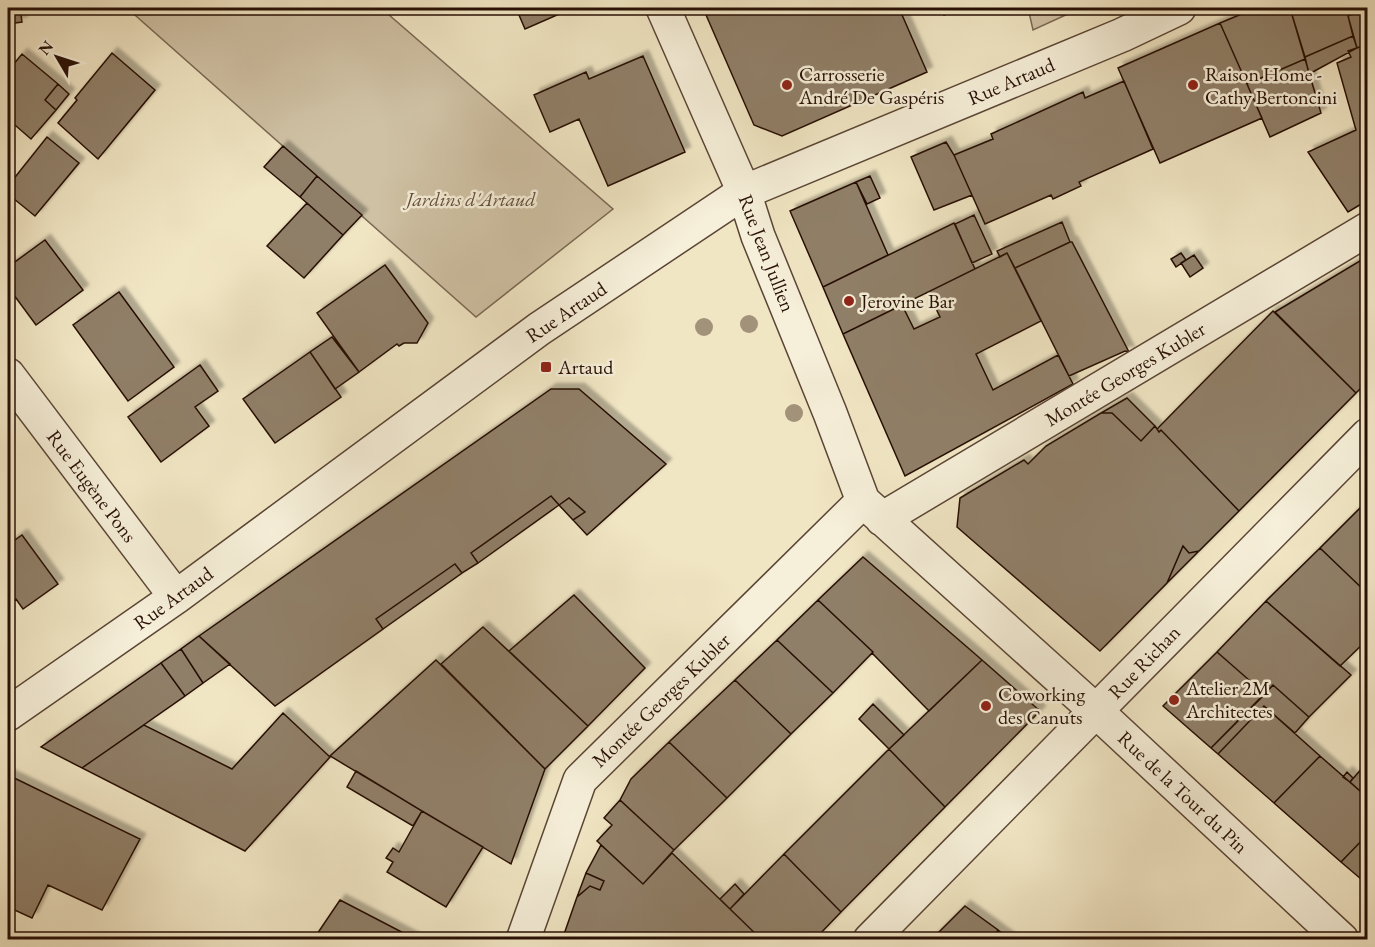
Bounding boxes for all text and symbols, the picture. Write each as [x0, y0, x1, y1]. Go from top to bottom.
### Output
north arrow [27, 27, 87, 87]
text: N [33, 36, 58, 60]
street label: Rue Artaud [964, 51, 1059, 111]
place label: Carrosserie André De Gaspéris [798, 61, 944, 110]
place label: Raison Home - Cathy Bertoncini [1205, 61, 1337, 110]
marker: Carrosserie André De Gaspéris [780, 78, 794, 92]
marker: Raison Home - Cathy Bertoncini [1186, 78, 1200, 92]
park label: Jardins d'Artaud [403, 186, 536, 212]
street label: Rue Jean Jullien [733, 190, 801, 316]
street label: Rue Artaud [521, 275, 612, 349]
place label: Jerovine Bar [859, 288, 955, 314]
marker: Jerovine Bar [842, 294, 856, 308]
street label: Montée Georges Kubler [1040, 316, 1210, 432]
place label: Artaud [557, 354, 614, 380]
marker: Artaud [539, 360, 553, 374]
street label: Rue Eugène Pons [41, 425, 143, 547]
street label: Rue Artaud [128, 560, 219, 636]
street label: Rue Richan [1102, 619, 1186, 704]
street label: Montée Georges Kubler [586, 627, 736, 773]
place label: Atelier 2M Architectes [1185, 675, 1272, 724]
place label: Coworking des Canuts [998, 681, 1085, 730]
marker: Atelier 2M Architectes [1167, 693, 1181, 707]
marker: Coworking des Canuts [979, 699, 993, 713]
street label: Rue de la Tour du Pin [1112, 725, 1254, 859]

